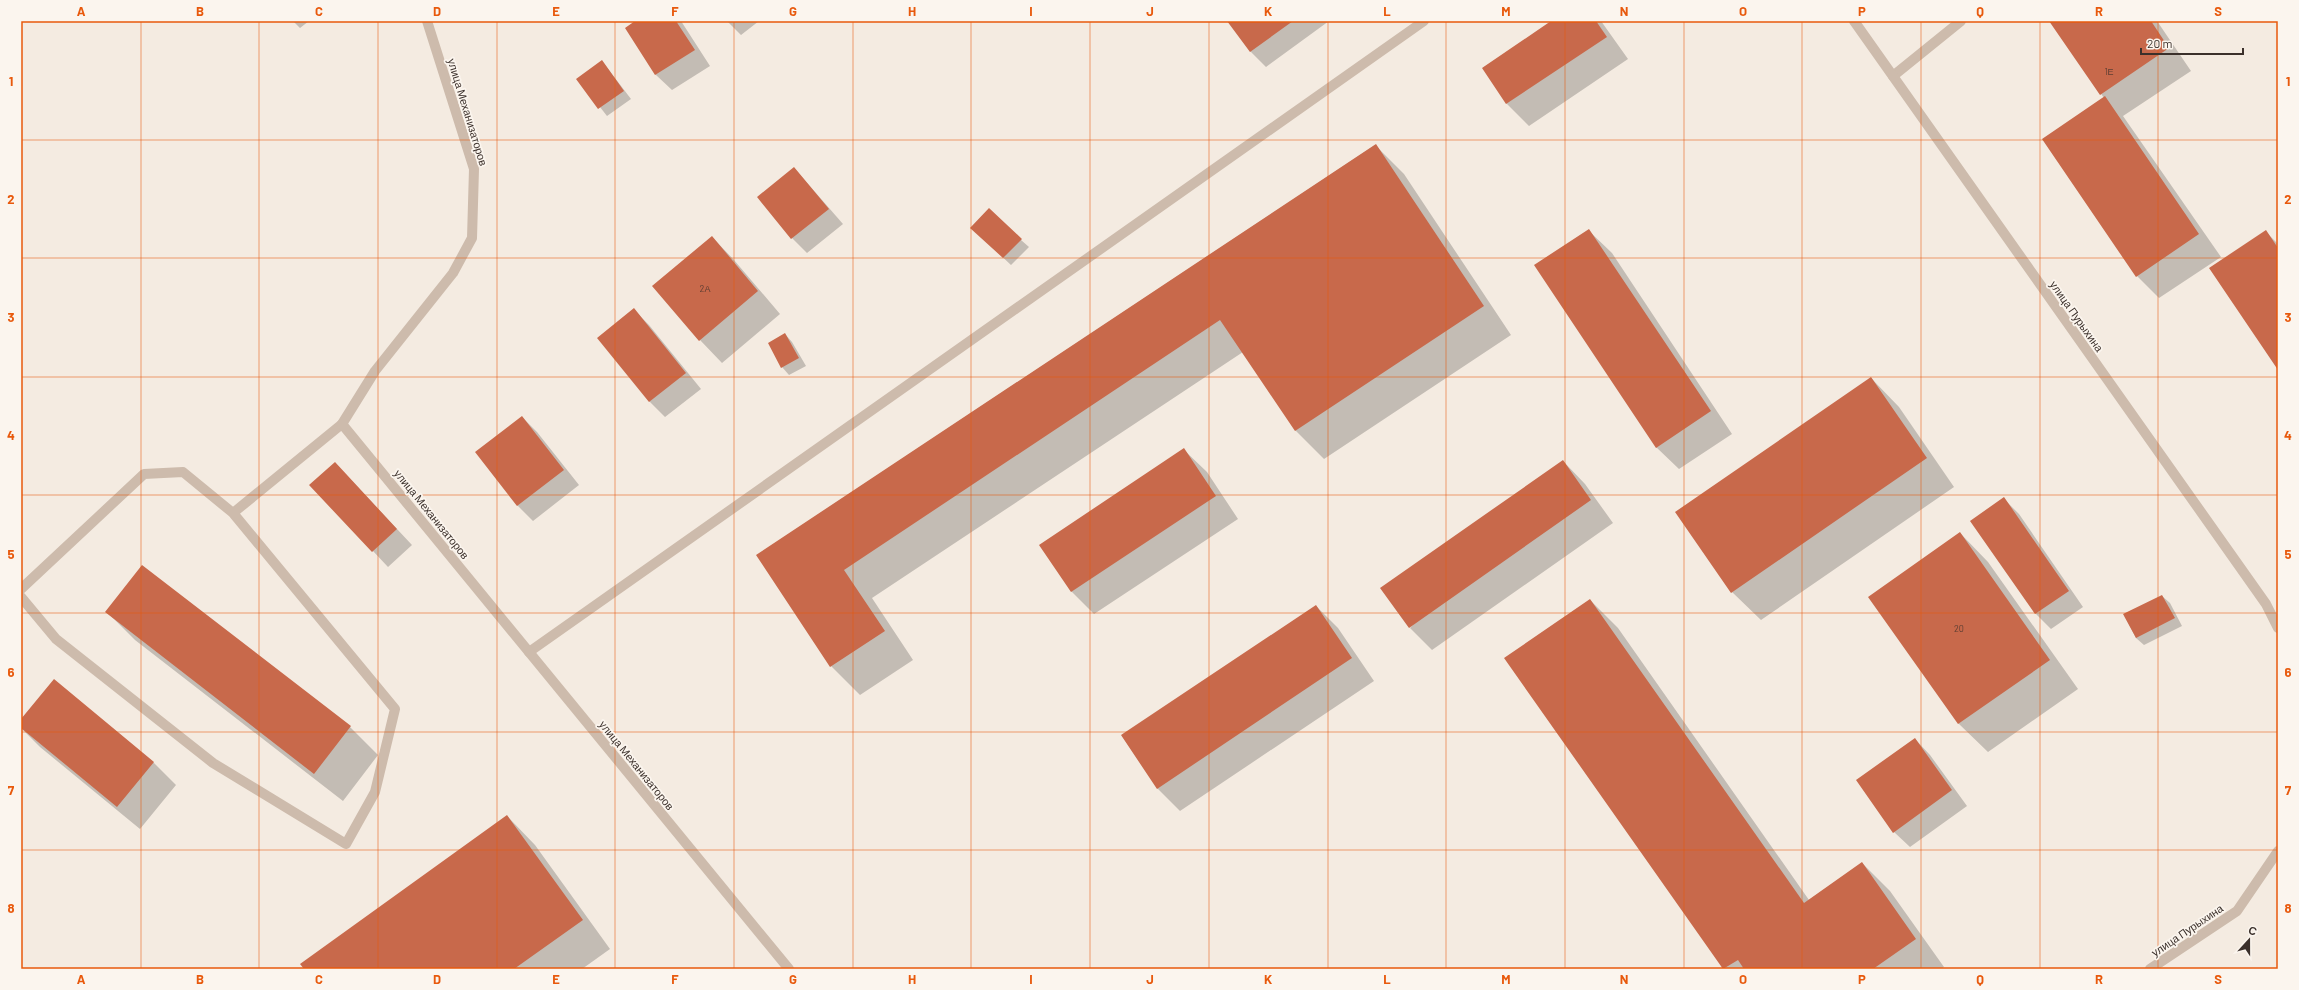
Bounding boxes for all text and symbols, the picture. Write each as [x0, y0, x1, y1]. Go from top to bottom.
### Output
text: A [77, 3, 86, 19]
text: B [196, 3, 204, 19]
text: C [315, 3, 323, 19]
text: D [433, 3, 441, 19]
text: E [552, 3, 560, 19]
text: F [671, 3, 679, 19]
text: G [789, 3, 797, 19]
text: H [908, 3, 916, 19]
text: I [1029, 3, 1033, 19]
text: J [1146, 3, 1154, 19]
text: K [1264, 3, 1272, 19]
text: L [1383, 3, 1391, 19]
text: M [1501, 3, 1511, 19]
text: N [1620, 3, 1628, 19]
text: O [1739, 3, 1747, 19]
text: P [1858, 3, 1866, 19]
text: Q [1976, 3, 1984, 19]
text: R [2095, 3, 2103, 19]
text: S [2214, 3, 2222, 19]
scale bar [2141, 30, 2243, 56]
text: 20 m [2147, 36, 2173, 50]
street label: улица Механизаторов [446, 57, 491, 167]
house number: 1Е [2104, 66, 2114, 77]
text: 1 [9, 73, 13, 89]
text: 1 [2286, 73, 2290, 89]
text: 2 [7, 191, 15, 207]
text: 2 [2284, 191, 2292, 207]
street label: улица Пурыхина [2048, 278, 2107, 355]
house number: 2А [700, 283, 710, 294]
text: 3 [7, 309, 15, 325]
text: 3 [2284, 309, 2292, 325]
text: 4 [7, 427, 15, 443]
text: 4 [2284, 427, 2292, 443]
street label: улица Механизаторов [392, 467, 472, 561]
text: 5 [7, 546, 15, 562]
text: 5 [2284, 546, 2292, 562]
house number: 20 [1954, 623, 1964, 634]
text: 6 [8, 664, 15, 680]
text: 6 [2285, 664, 2292, 680]
street label: улица Механизаторов [597, 718, 677, 812]
text: 7 [8, 782, 15, 798]
text: 7 [2285, 782, 2292, 798]
text: 8 [7, 900, 15, 916]
text: 8 [2284, 900, 2292, 916]
street label: улица Пурыхина [2149, 901, 2226, 959]
north arrow [2229, 920, 2269, 960]
text: С [2247, 923, 2259, 938]
text: A [77, 971, 86, 987]
text: B [196, 971, 204, 987]
text: C [315, 971, 323, 987]
text: D [433, 971, 441, 987]
text: E [552, 971, 560, 987]
text: F [671, 971, 679, 987]
text: G [789, 971, 797, 987]
text: H [908, 971, 916, 987]
text: I [1029, 971, 1033, 987]
text: J [1146, 971, 1154, 987]
text: K [1264, 971, 1272, 987]
text: L [1383, 971, 1391, 987]
text: M [1501, 971, 1511, 987]
text: N [1620, 971, 1628, 987]
text: O [1739, 971, 1747, 987]
text: P [1858, 971, 1866, 987]
text: Q [1976, 971, 1984, 987]
text: R [2095, 971, 2103, 987]
text: S [2214, 971, 2222, 987]

